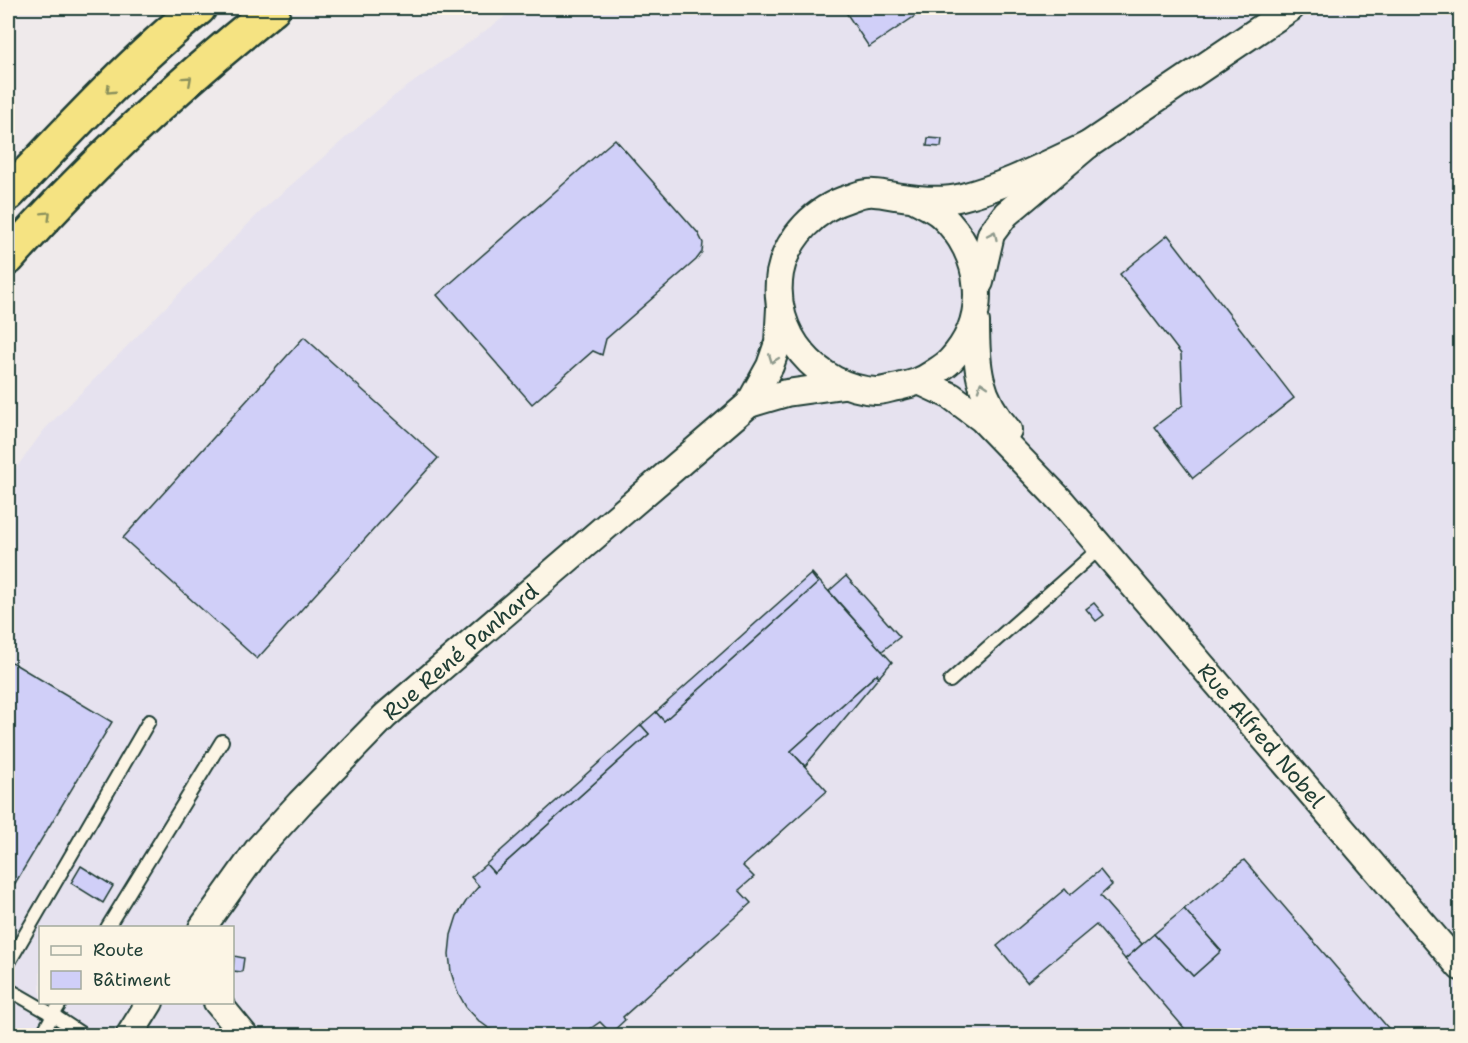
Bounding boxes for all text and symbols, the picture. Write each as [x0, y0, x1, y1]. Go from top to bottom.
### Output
one-way arrow [181, 76, 191, 87]
one-way arrow [106, 83, 116, 94]
one-way arrow [40, 212, 51, 223]
one-way arrow [986, 230, 998, 241]
one-way arrow [767, 353, 780, 363]
one-way arrow [977, 381, 989, 392]
street label: Rue René Panhard [376, 576, 544, 726]
street label: Rue Alfred Nobel [1192, 657, 1332, 814]
legend [39, 926, 234, 1004]
text: Route [93, 938, 144, 962]
text: Bâtiment [93, 968, 171, 992]

